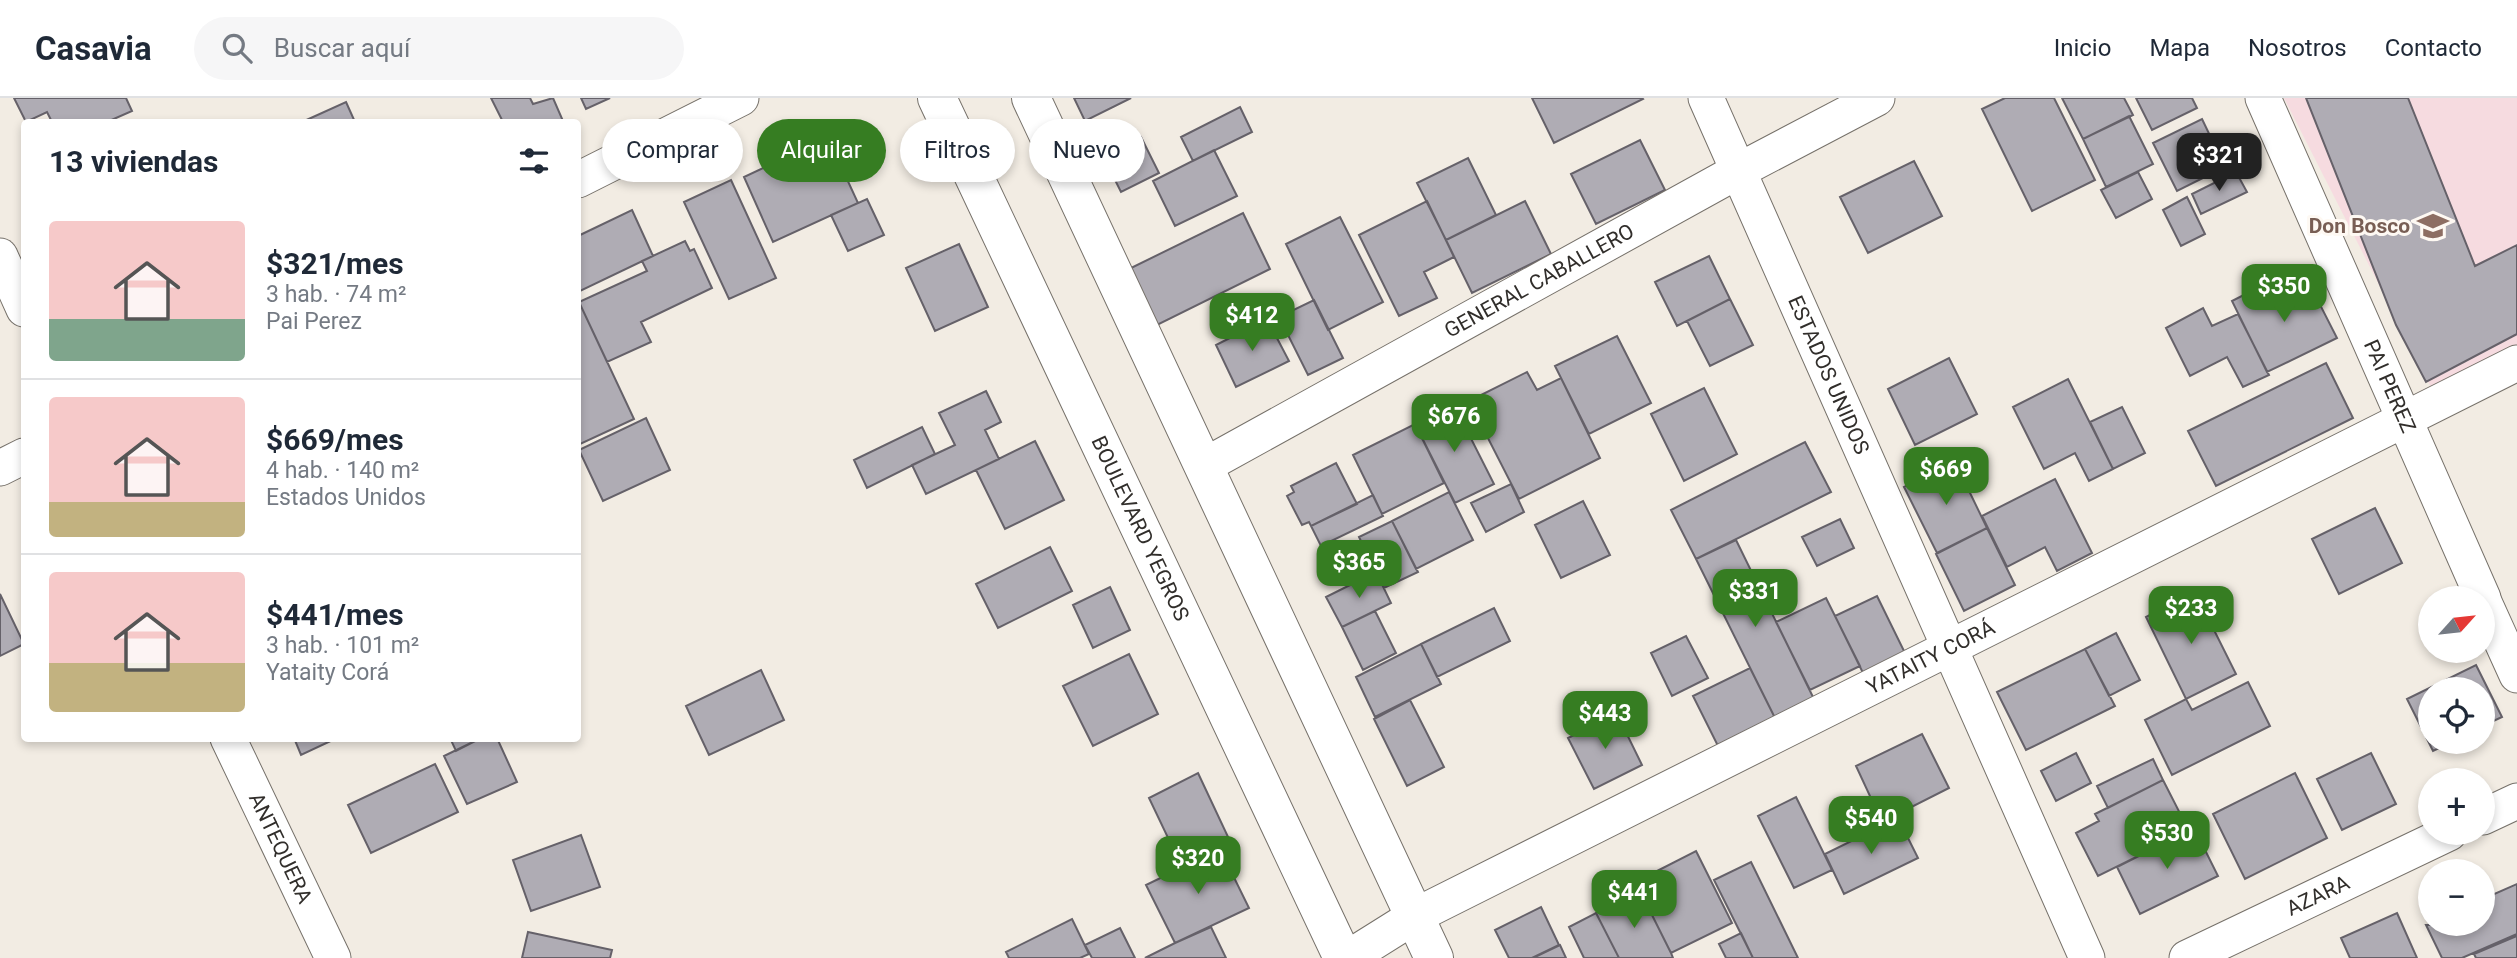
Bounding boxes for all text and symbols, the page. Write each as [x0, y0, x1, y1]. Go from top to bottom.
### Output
search box [194, 17, 684, 80]
text: Casavia [35, 29, 152, 68]
icon: search [218, 29, 256, 67]
text: Buscar aquí [274, 33, 410, 63]
text: Inicio [2054, 34, 2111, 62]
text: Mapa [2149, 34, 2210, 62]
text: Nosotros [2248, 34, 2347, 62]
text: Contacto [2385, 34, 2482, 62]
chip: Comprar [602, 119, 743, 182]
chip: Alquilar [757, 119, 886, 182]
chip: Filtros [900, 119, 1015, 182]
chip: Nuevo [1029, 119, 1145, 182]
pin: $321 [2178, 134, 2260, 193]
icon: filters [515, 142, 553, 180]
text: $321 [2193, 142, 2245, 169]
text: 13 viviendas [49, 144, 219, 179]
school or university icon: Don Bosco [2416, 209, 2450, 243]
place label: Don Bosco [2309, 214, 2410, 238]
street label: GENERAL CABALLERO [1440, 219, 1638, 343]
text: $321/mes [266, 246, 404, 281]
icon: home [105, 249, 189, 333]
pin: $350 [2243, 264, 2325, 324]
text: $350 [2258, 273, 2310, 300]
text: 3 hab. · 74 m² [266, 281, 406, 308]
street label: ESTADOS UNIDOS [1783, 292, 1874, 458]
pin: $412 [1211, 294, 1293, 353]
text: $412 [1226, 302, 1278, 329]
text: Pai Perez [266, 308, 362, 335]
street label: PAI PEREZ [2359, 336, 2421, 437]
pin: $676 [1413, 394, 1495, 454]
text: $676 [1428, 403, 1480, 430]
text: $669/mes [266, 422, 404, 457]
icon: home [105, 425, 189, 509]
street label: BOULEVARD YEGROS [1086, 432, 1194, 625]
pin: $669 [1905, 448, 1987, 507]
text: $669 [1920, 456, 1972, 483]
text: 4 hab. · 140 m² [266, 457, 419, 484]
text: Estados Unidos [266, 484, 426, 511]
pin: $365 [1318, 540, 1400, 600]
text: $365 [1333, 549, 1385, 576]
pin: $331 [1714, 570, 1796, 629]
text: $331 [1729, 578, 1781, 605]
north arrow [2418, 586, 2496, 663]
map controls [2418, 586, 2495, 936]
pin: $233 [2150, 587, 2232, 646]
text: $233 [2165, 595, 2217, 622]
text: $441/mes [266, 597, 404, 632]
icon: home [105, 600, 189, 684]
street label: YATAITY CORÁ [1863, 615, 1999, 699]
text: 3 hab. · 101 m² [266, 632, 419, 659]
text: Yataity Corá [266, 659, 389, 686]
button: locate [2418, 677, 2495, 754]
pin: $443 [1564, 692, 1646, 751]
text: $443 [1579, 700, 1631, 727]
button: + [2418, 768, 2495, 845]
street label: ANTEQUERA [244, 789, 317, 907]
pin: $540 [1830, 796, 1912, 856]
text: $540 [1845, 805, 1897, 832]
pin: $530 [2126, 812, 2208, 871]
text: $530 [2141, 820, 2193, 847]
pin: $320 [1157, 836, 1239, 896]
text: $320 [1172, 845, 1224, 872]
button: − [2418, 859, 2495, 936]
pin: $441 [1593, 870, 1675, 930]
street label: AZARA [2283, 870, 2353, 921]
text: $441 [1608, 879, 1660, 906]

